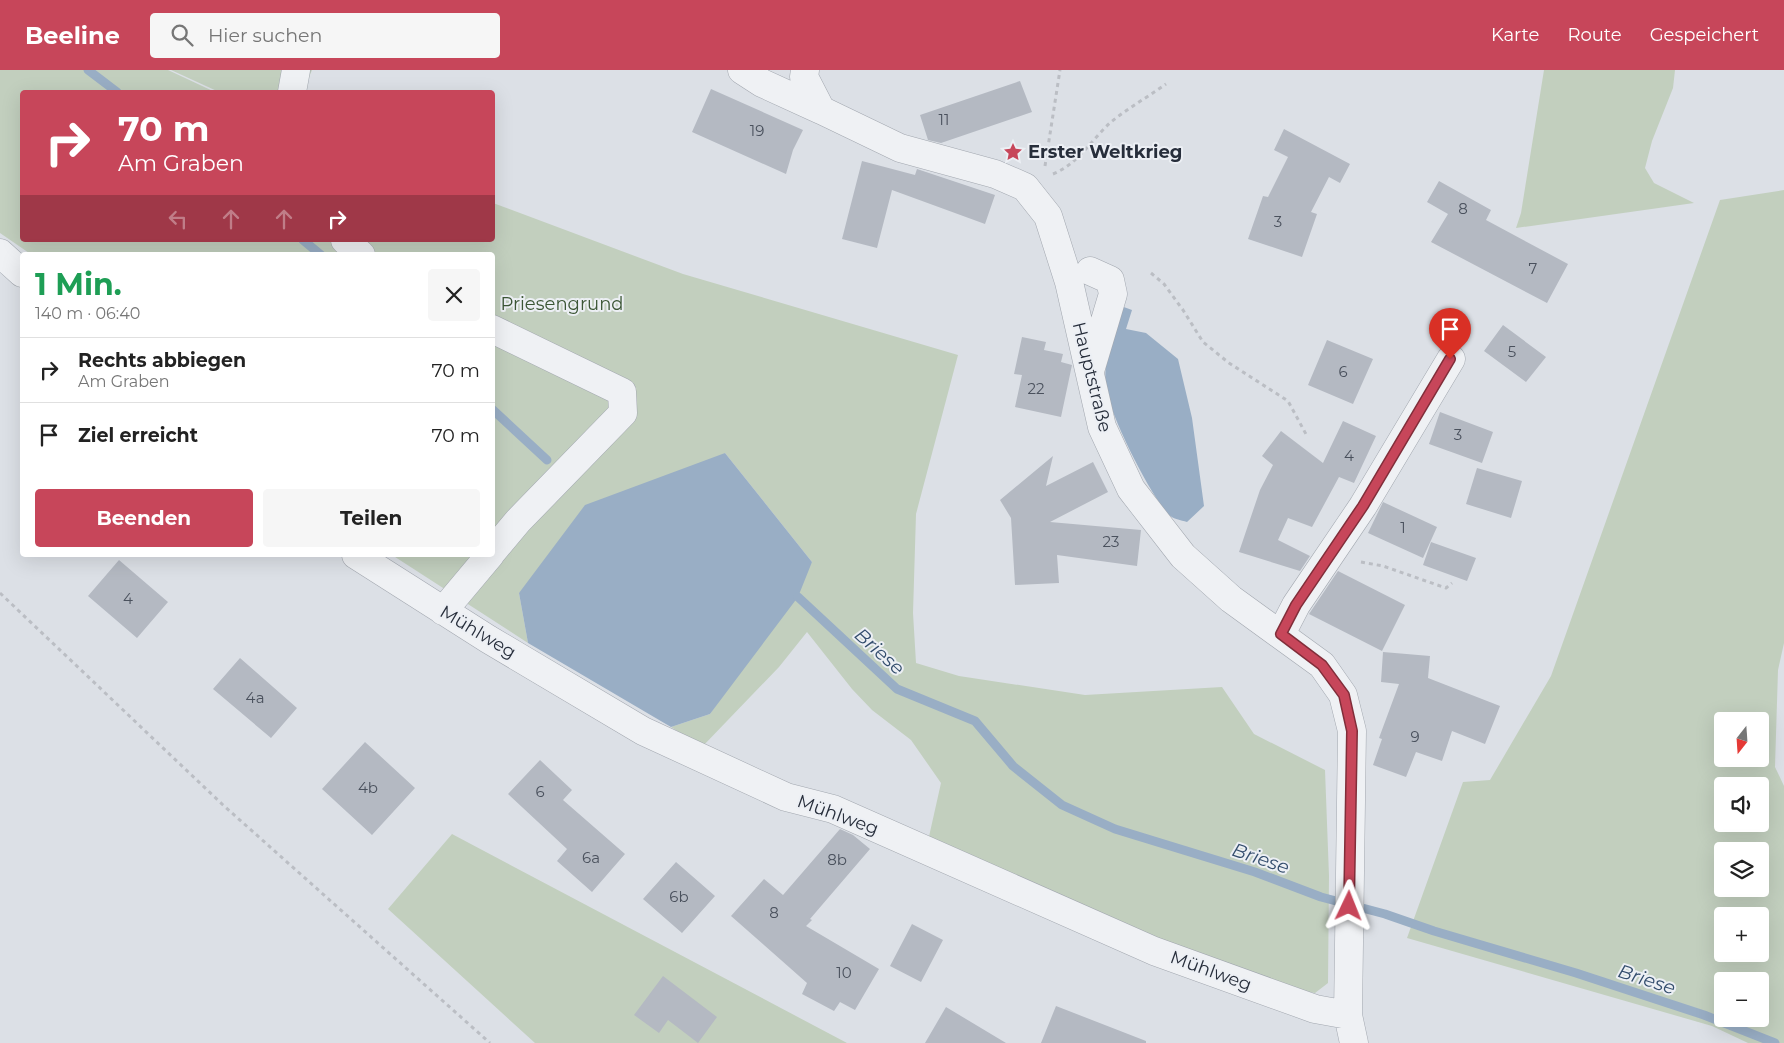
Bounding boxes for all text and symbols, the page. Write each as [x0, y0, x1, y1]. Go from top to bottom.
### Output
search box [150, 13, 500, 58]
text: Beeline [25, 21, 120, 50]
icon: search [168, 21, 196, 49]
text: Hier suchen [208, 24, 322, 47]
text: Karte [1491, 24, 1539, 46]
text: Route [1567, 24, 1622, 46]
text: Gespeichert [1650, 24, 1759, 46]
text: 70 m [118, 107, 209, 150]
icon: right [35, 110, 100, 175]
house number: 11 [939, 110, 949, 129]
house number: 19 [750, 121, 764, 140]
place icon: Erster Weltkrieg [1002, 141, 1024, 163]
place label: Erster Weltkrieg [1028, 141, 1182, 163]
text: Am Graben [118, 150, 244, 177]
house number: 8 [1458, 199, 1468, 218]
icon: left [164, 205, 192, 233]
icon: ahead [217, 205, 245, 233]
icon: ahead [270, 205, 298, 233]
icon: right [323, 205, 351, 233]
house number: 3 [1274, 212, 1282, 231]
house number: 7 [1529, 259, 1538, 278]
text: 1 Min. [35, 266, 122, 303]
button: close [428, 269, 480, 321]
park label: Priesengrund [500, 293, 624, 315]
text: 140 m · 06:40 [35, 304, 140, 323]
pin [1429, 308, 1471, 359]
icon: arrive [1436, 315, 1464, 343]
street label: Hauptstraße [1068, 320, 1116, 435]
house number: 5 [1508, 342, 1516, 361]
text: Rechts abbiegen [78, 349, 246, 372]
icon: right [35, 356, 63, 384]
text: 70 m [431, 359, 480, 382]
house number: 6 [1338, 362, 1348, 381]
text: Am Graben [78, 372, 170, 391]
house number: 22 [1027, 379, 1045, 398]
icon: arrive [35, 421, 63, 449]
text: Ziel erreicht [78, 424, 198, 447]
text: 70 m [431, 424, 480, 447]
house number: 3 [1454, 425, 1462, 444]
house number: 4 [1344, 446, 1354, 465]
button: Beenden [35, 489, 253, 547]
button: Teilen [263, 489, 480, 547]
house number: 1 [1400, 518, 1406, 537]
house number: 23 [1103, 532, 1119, 551]
house number: 4 [123, 589, 133, 608]
street label: Mühlweg [436, 601, 520, 663]
water label: Briese [850, 623, 909, 680]
house number: 4a [245, 688, 265, 707]
north arrow [1714, 712, 1769, 768]
map controls [1714, 712, 1769, 1027]
house number: 9 [1410, 727, 1420, 746]
button: sound [1714, 777, 1769, 832]
house number: 4b [358, 778, 378, 797]
house number: 6 [535, 782, 545, 801]
street label: Mühlweg [794, 790, 882, 840]
water label: Briese [1229, 838, 1293, 879]
button: layers [1714, 842, 1769, 897]
house number: 6a [582, 848, 600, 867]
house number: 8b [827, 850, 847, 869]
position arrow [1322, 879, 1374, 931]
house number: 6b [669, 887, 689, 906]
house number: 8 [769, 903, 779, 922]
button: + [1714, 907, 1769, 962]
street label: Mühlweg [1167, 946, 1255, 996]
water label: Briese [1615, 959, 1679, 1000]
house number: 10 [836, 963, 852, 982]
button: − [1714, 972, 1769, 1027]

